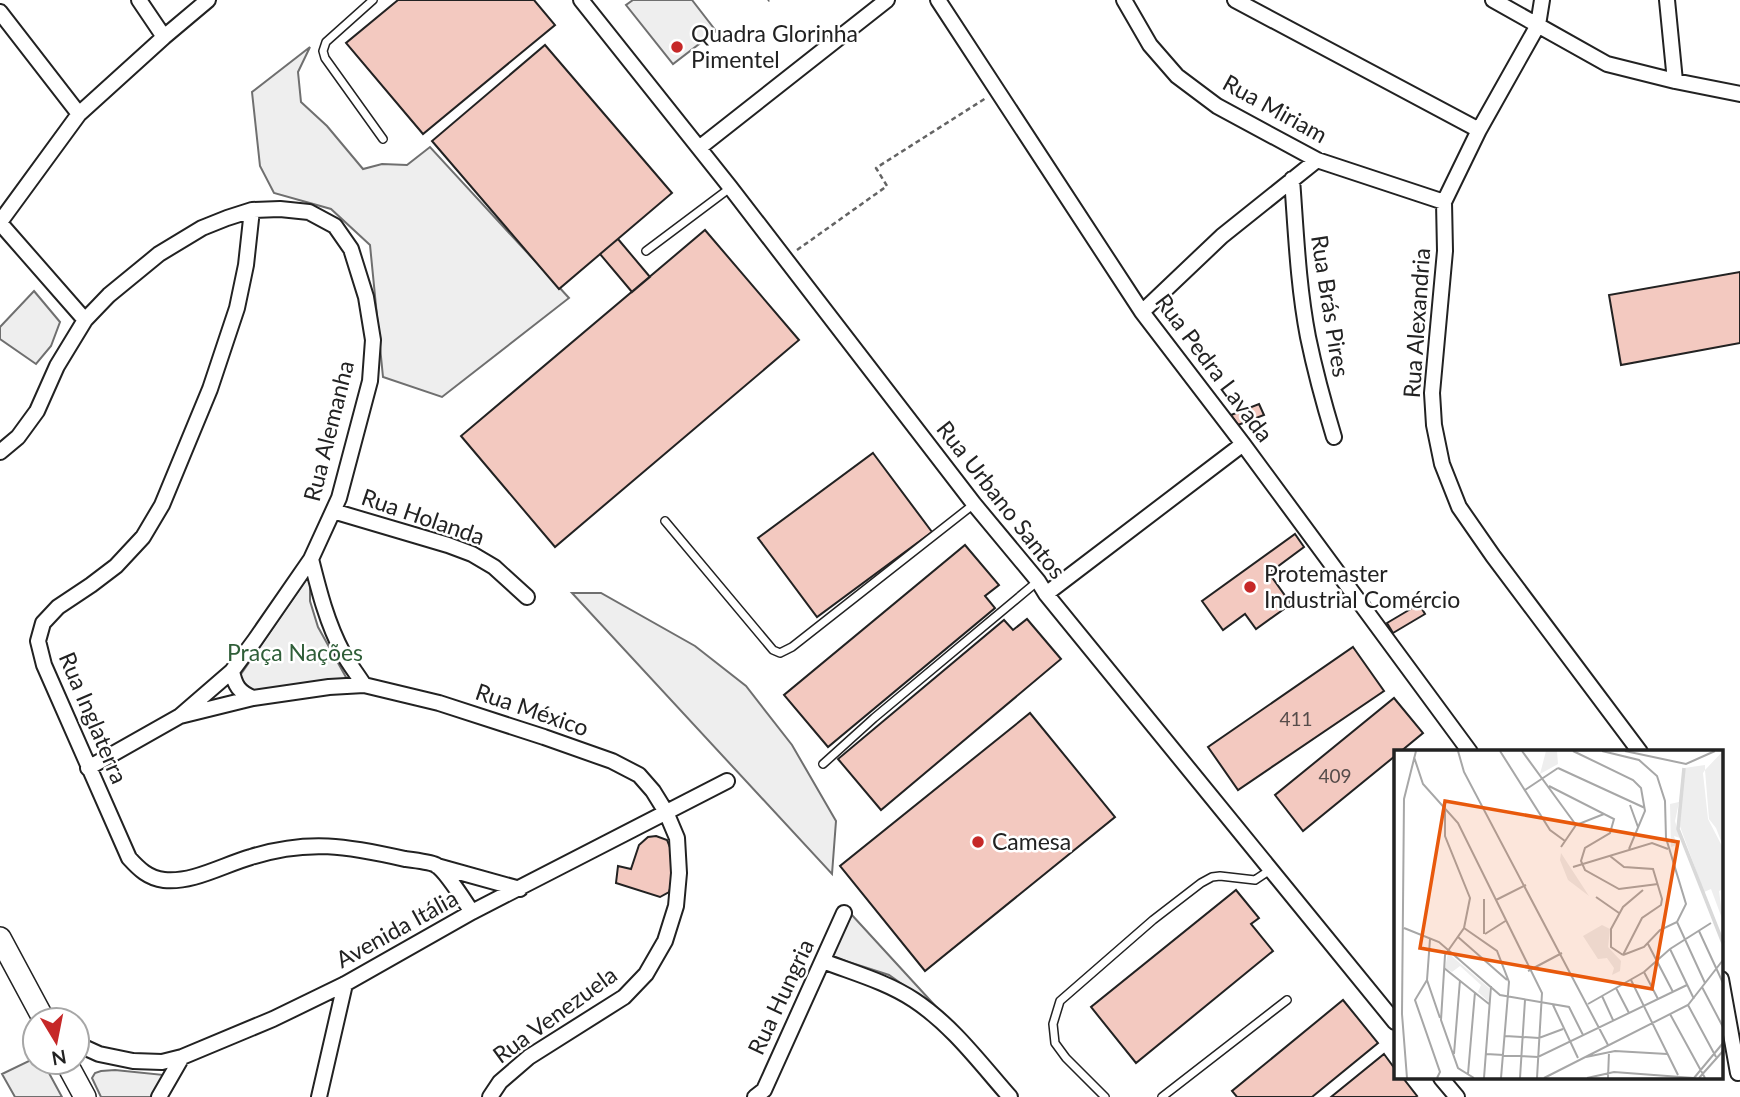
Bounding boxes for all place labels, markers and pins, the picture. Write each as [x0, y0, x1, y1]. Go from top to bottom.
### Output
place label: Quadra Glorinha Pimentel [691, 19, 858, 73]
marker: Quadra Glorinha Pimentel [669, 39, 685, 55]
place label: Protemaster Industrial Comércio [1264, 559, 1460, 613]
marker: Protemaster Industrial Comércio [1242, 579, 1258, 595]
place label: Camesa [992, 827, 1071, 855]
marker: Camesa [970, 834, 986, 850]

